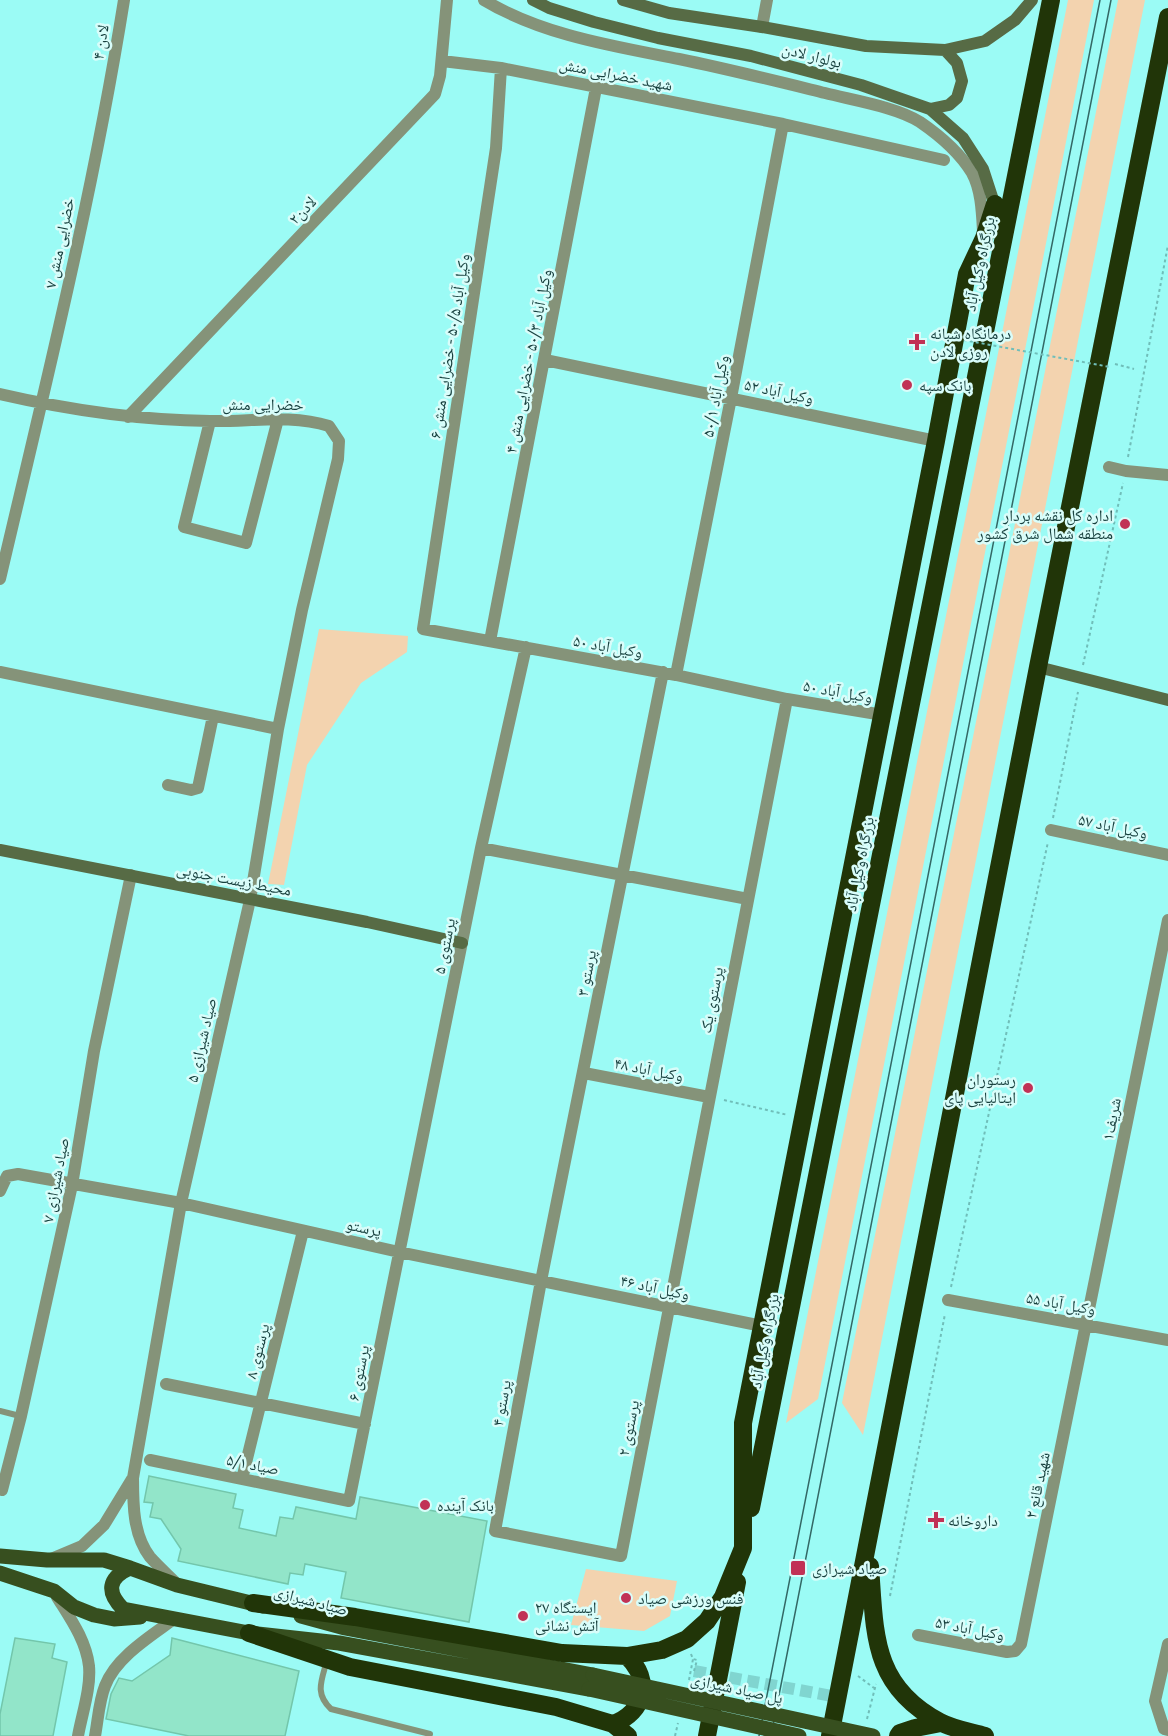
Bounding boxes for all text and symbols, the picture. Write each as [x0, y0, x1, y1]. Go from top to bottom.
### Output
street label: لادن ۴ [88, 23, 114, 61]
street label: بولوار لادن [780, 39, 844, 73]
street label: شهید خضرایی منش [557, 54, 674, 96]
street label: لادن۲ [285, 192, 321, 229]
street label: خضرایی منش ۷ [41, 196, 79, 290]
street label: بزرگراه وکیل آباد [960, 215, 1000, 313]
street label: وکیل آباد ۵۰/۵ - خضرایی منش ۶ [425, 252, 474, 440]
street label: وکیل آباد ۵۰/۳ - خضرایی منش ۴ [501, 267, 557, 455]
place label: درمانگاه شبانه روزی لادن [930, 324, 1011, 362]
marker: درمانگاه شبانه روزی لادن [908, 333, 926, 351]
street label: وکیل آباد ۵۰/۱ [698, 354, 734, 439]
street label: ۵۲ وکیل آباد [743, 375, 815, 409]
place label: بانک سپه [919, 376, 971, 395]
marker: بانک سپه [900, 378, 914, 392]
street label: خضرایی منش [222, 395, 304, 415]
place label: اداره کل نقشه بردار منطقه شمال شرق کشور [977, 506, 1113, 544]
marker: اداره کل نقشه بردار منطقه شمال شرق کشور [1118, 517, 1132, 531]
street label: ۵۰ وکیل آباد [572, 631, 644, 663]
street label: وکیل آباد ۵۰ [802, 676, 874, 708]
street label: ۵۷ وکیل آباد [1077, 810, 1149, 844]
street label: بزرگراه وکیل آباد [841, 815, 879, 913]
street label: محیط زیست جنوبی [175, 859, 293, 901]
street label: پرستوی ۵ [430, 916, 460, 976]
street label: پرستو ۳ [573, 948, 600, 998]
street label: پرستوی یک [696, 965, 728, 1035]
street label: صیاد شیرازی ۵ [183, 996, 221, 1084]
street label: ۴۸ وکیل آباد [613, 1053, 685, 1086]
place label: رستوران ایتالیایی پای [944, 1070, 1016, 1108]
marker: رستوران ایتالیایی پای [1021, 1081, 1035, 1095]
street label: شریف١ [1098, 1096, 1125, 1142]
street label: صیاد شیرازی ۷ [38, 1136, 74, 1224]
street label: پرستو [344, 1214, 384, 1241]
street label: ۴۶ وکیل آباد [619, 1271, 691, 1305]
street label: ۵۵ وکیل آباد [1025, 1288, 1097, 1320]
street label: بزرگراه وکیل آباد [746, 1292, 784, 1390]
street label: پرستوی ۸ [241, 1321, 275, 1381]
street label: پرستوی ۶ [344, 1343, 374, 1403]
street label: پرستو ۴ [488, 1378, 515, 1428]
street label: پرستوی ۲ [614, 1398, 644, 1458]
street label: صیاد ۵/۱ [225, 1450, 281, 1478]
street label: شهید قانع ۲ [1021, 1450, 1055, 1520]
place label: بانک آینده [437, 1496, 494, 1514]
marker: بانک آینده [418, 1498, 432, 1512]
place label: داروخانه [948, 1511, 998, 1530]
marker: داروخانه [929, 1513, 943, 1527]
marker: صیاد شیرازی [789, 1559, 807, 1577]
place label: صیاد شیرازی [812, 1559, 887, 1579]
street label: صیاد شیرازی [272, 1582, 350, 1620]
place label: فنس ورزشی صیاد [638, 1589, 743, 1609]
marker: فنس ورزشی صیاد [619, 1591, 633, 1605]
place label: ایستگاه ۲۷ آتش نشانی [535, 1598, 600, 1636]
marker: ایستگاه ۲۷ آتش نشانی [516, 1609, 530, 1623]
street label: وکیل آباد ۵۳ [934, 1612, 1006, 1645]
street label: پل صیاد شیرازی [689, 1669, 785, 1709]

